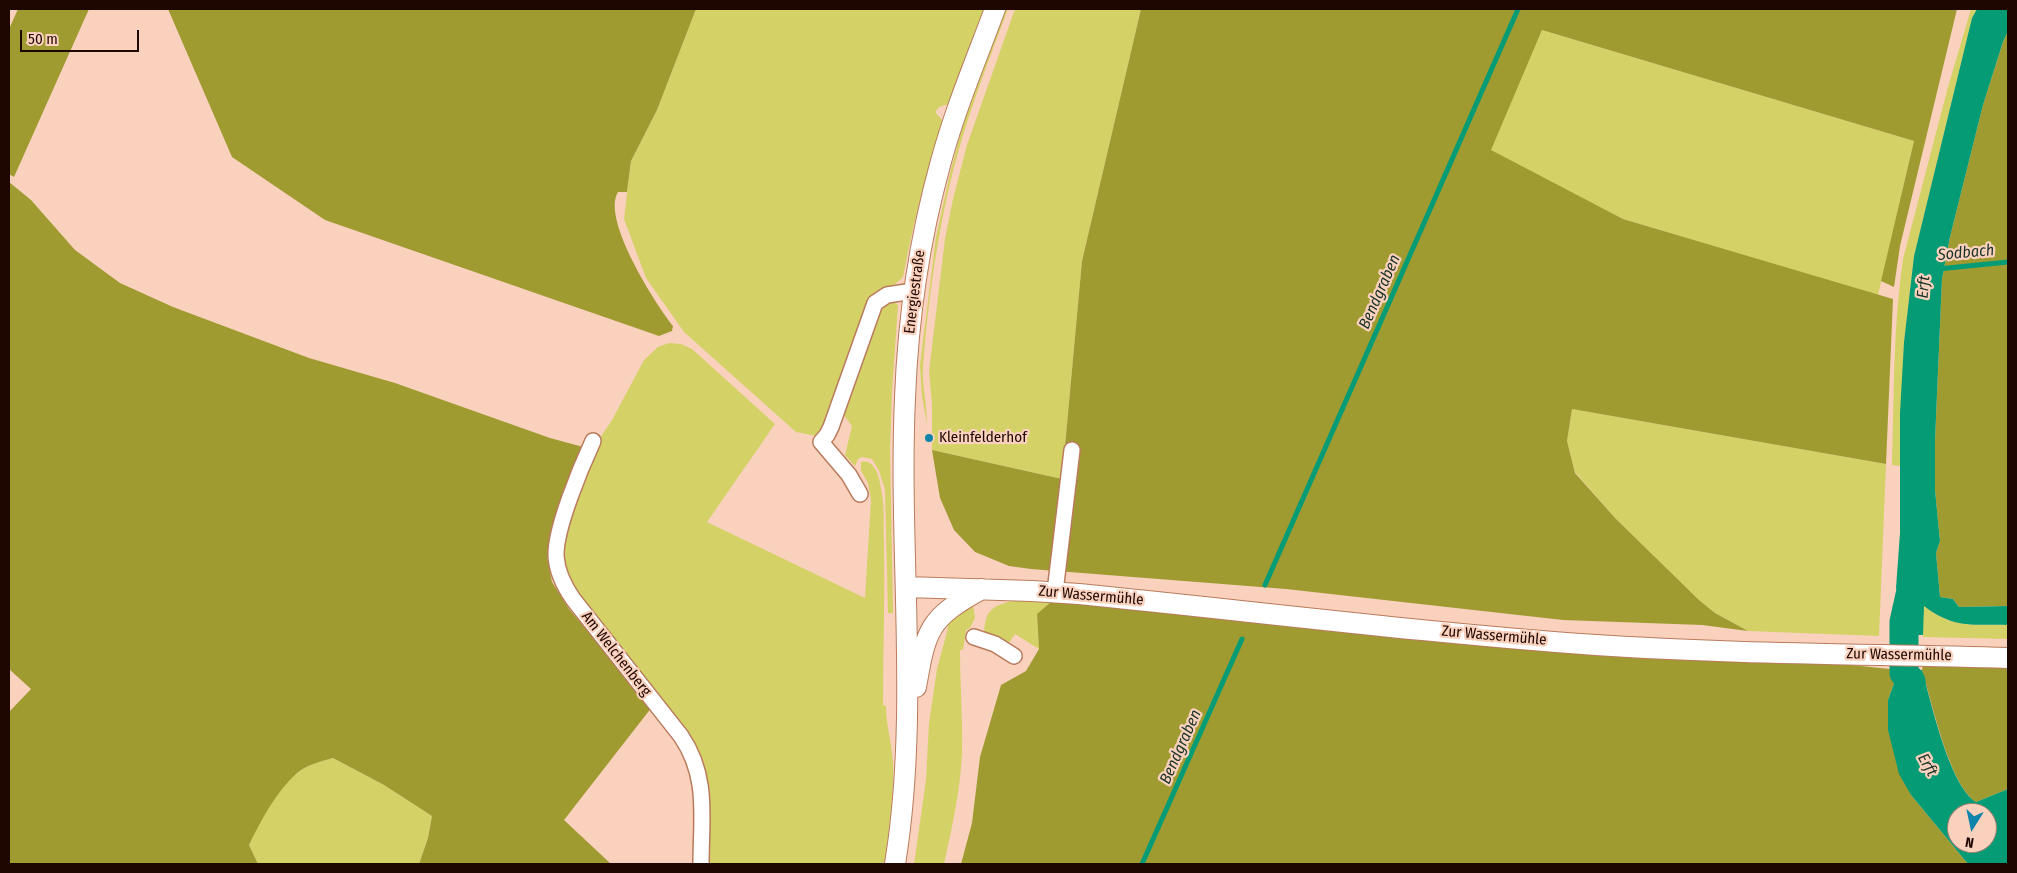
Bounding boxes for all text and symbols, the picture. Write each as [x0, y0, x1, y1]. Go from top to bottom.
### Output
scale bar [22, 20, 141, 52]
text: 50 m [28, 30, 58, 48]
water label: Sodbach [1937, 241, 1995, 265]
street label: Energiestraße [901, 249, 929, 335]
water label: Bendgraben [1355, 252, 1405, 332]
water label: Erft [1913, 275, 1935, 299]
place label: Kleinfelderhof [939, 429, 1027, 447]
marker: Kleinfelderhof [923, 432, 935, 444]
street label: Zur Wassermühle [1038, 582, 1144, 610]
street label: Am Welchenberg [577, 608, 655, 700]
street label: Zur Wassermühle [1441, 622, 1547, 650]
street label: Zur Wassermühle [1846, 645, 1952, 665]
water label: Bendgraben [1156, 707, 1206, 787]
water label: Erft [1913, 750, 1941, 780]
north arrow [1947, 803, 1997, 853]
text: N [1964, 833, 1975, 851]

